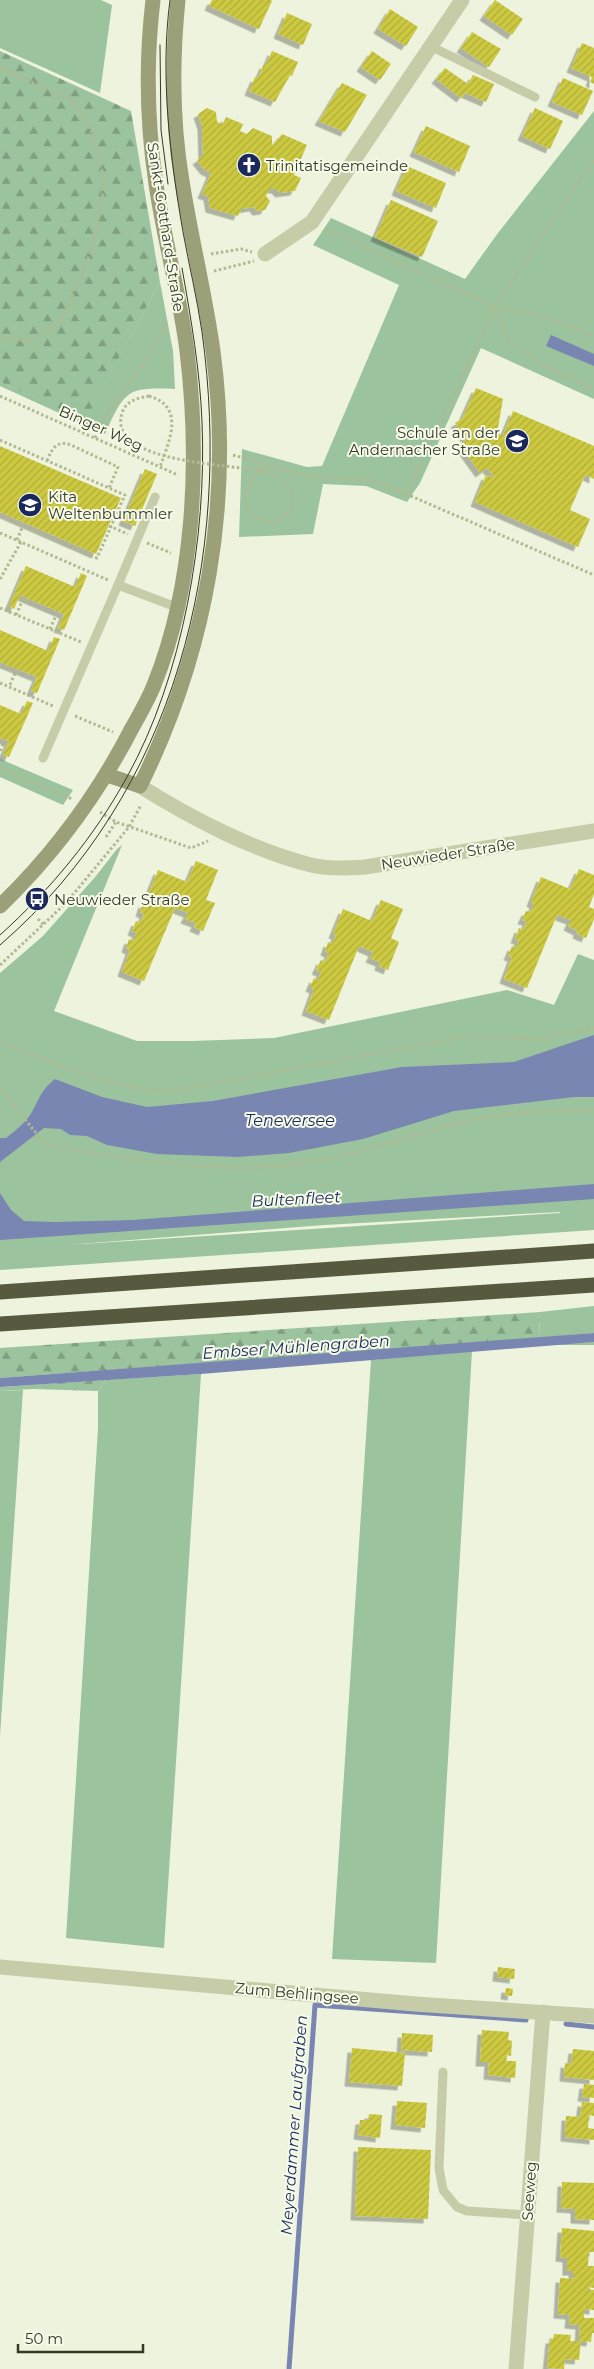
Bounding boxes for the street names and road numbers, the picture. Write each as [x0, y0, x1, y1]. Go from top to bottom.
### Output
street label: Sankt-Gotthard-Straße [143, 141, 189, 313]
street label: Binger Weg [56, 401, 146, 455]
street label: Neuwieder Straße [380, 834, 516, 874]
street label: Zum Behlingsee [234, 1978, 360, 2008]
street label: Seeweg [517, 2161, 541, 2221]

